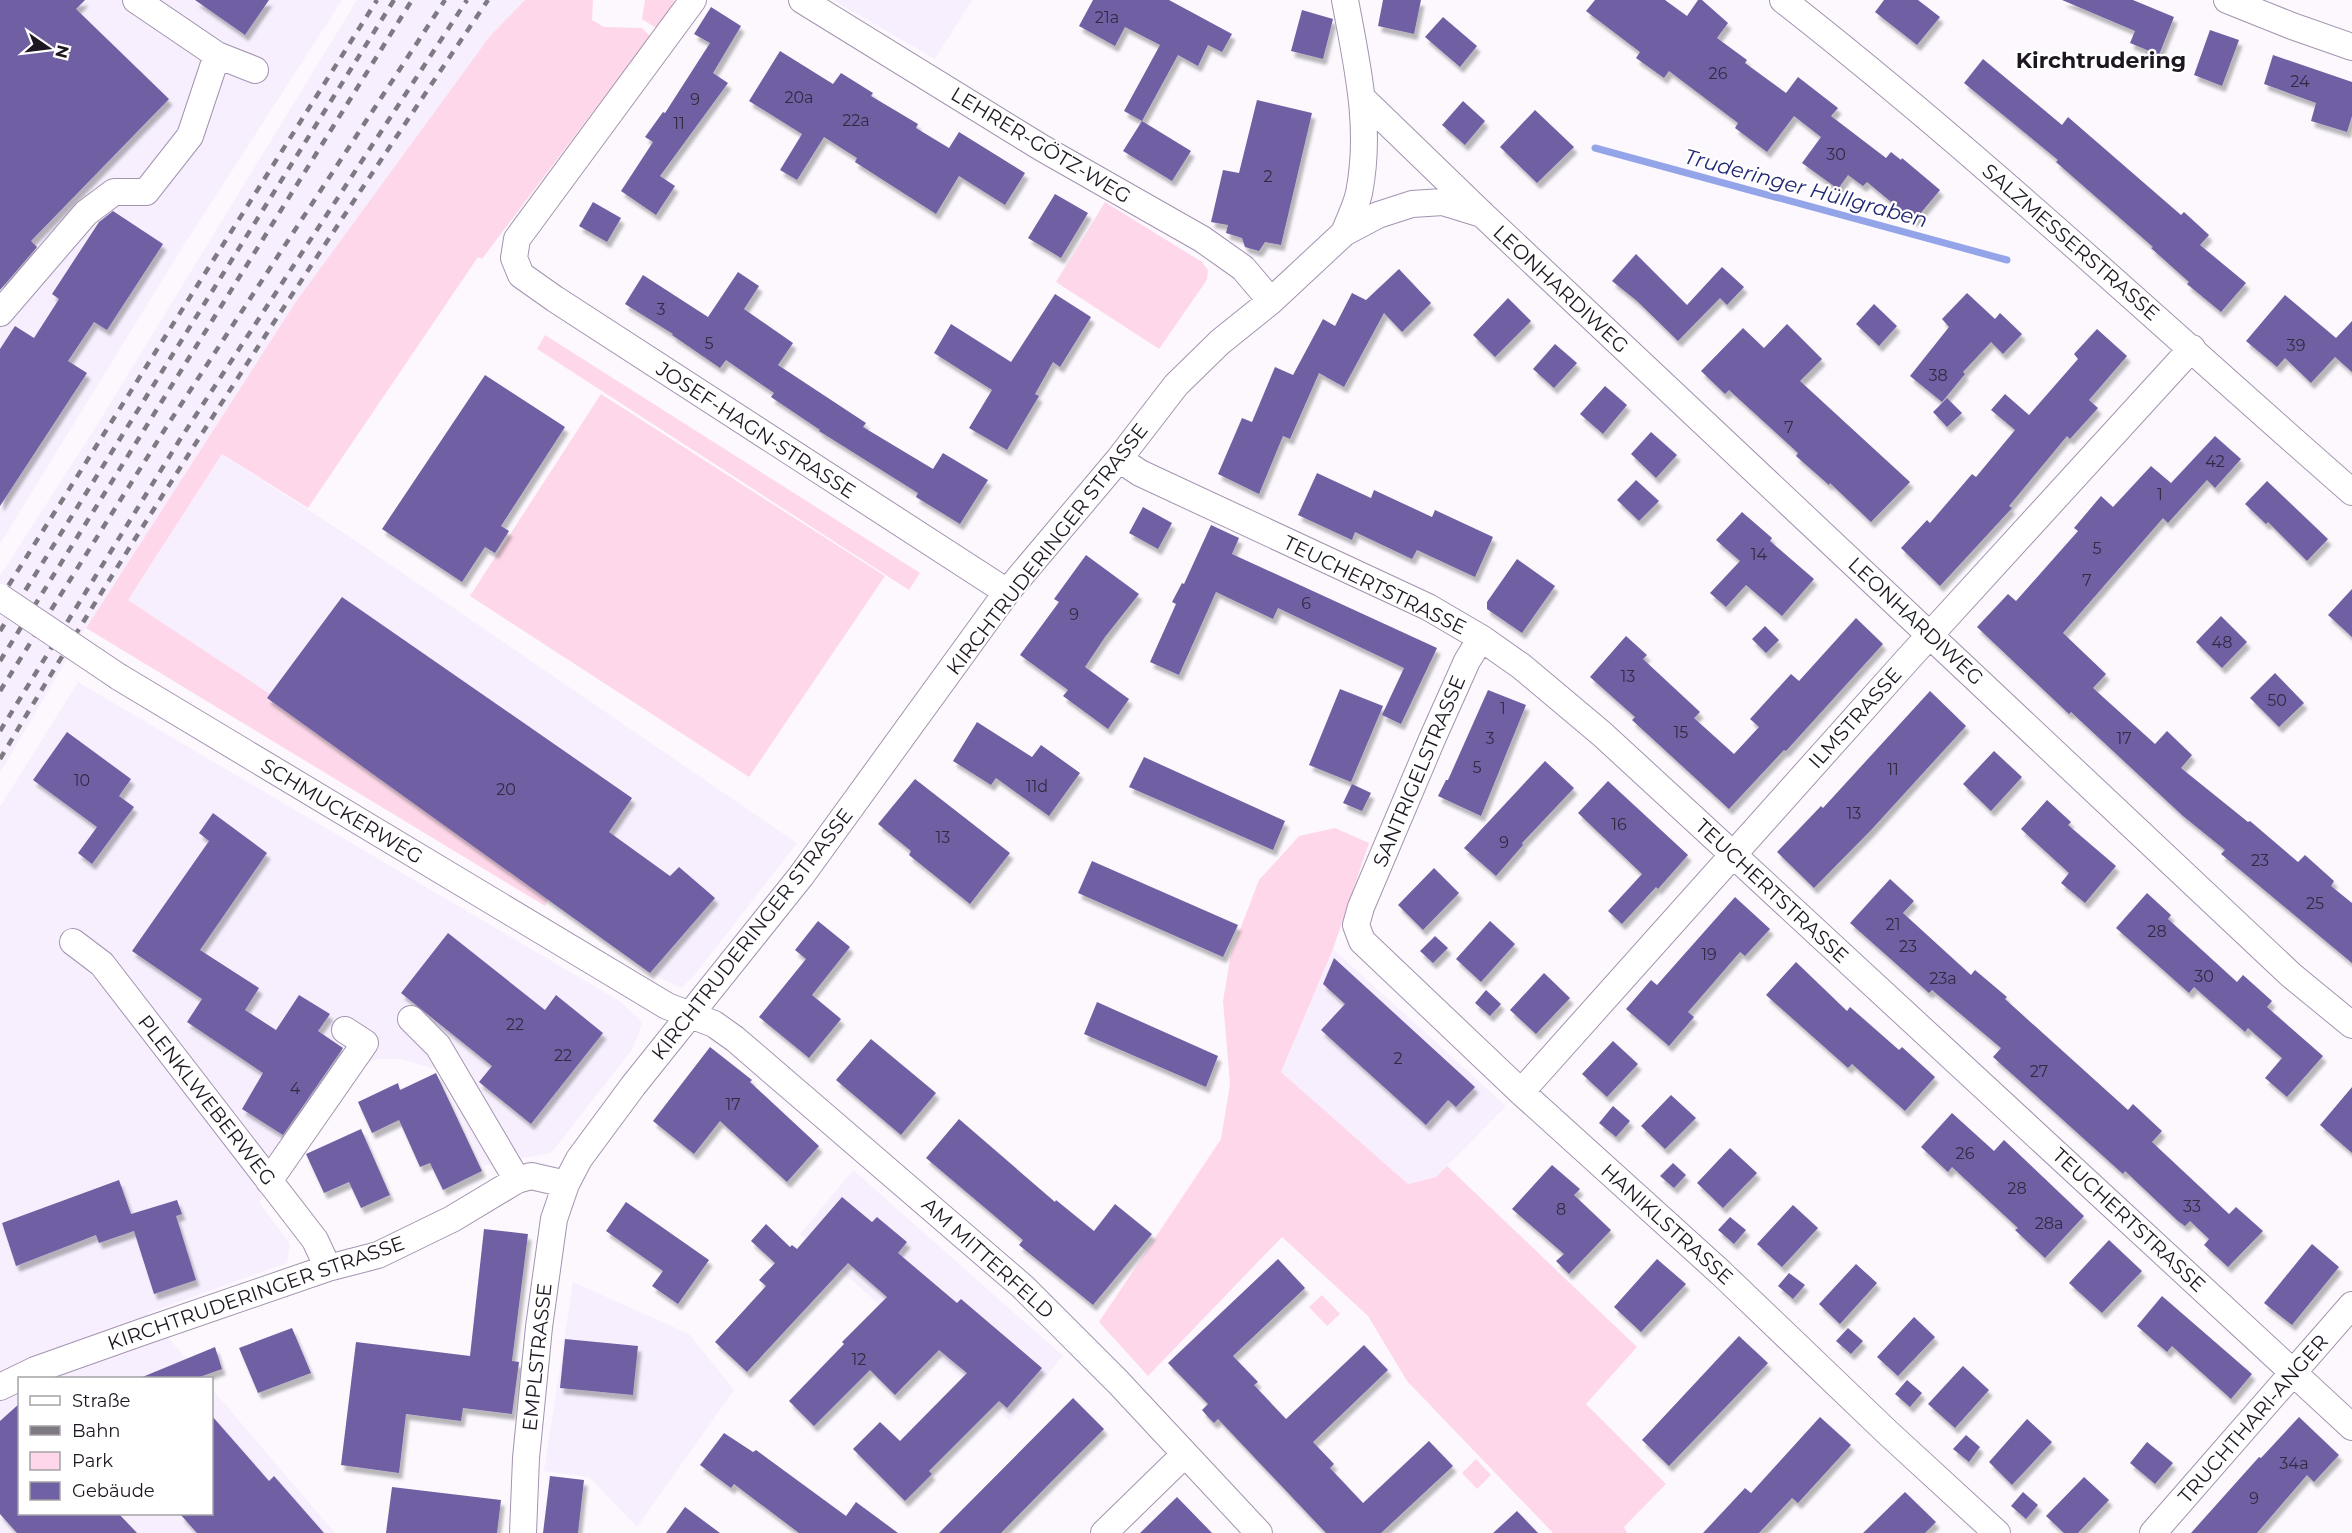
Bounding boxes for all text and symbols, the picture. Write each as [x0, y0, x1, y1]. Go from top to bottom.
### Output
house number: 21a [1095, 8, 1119, 27]
north arrow [18, 18, 78, 78]
text: N [51, 43, 73, 60]
district label: Kirchtrudering [2016, 47, 2186, 74]
house number: 26 [1709, 64, 1728, 83]
house number: 24 [2290, 72, 2310, 91]
street label: LEHRER-GÖTZ-WEG [947, 82, 1135, 208]
house number: 20a [784, 88, 814, 107]
house number: 9 [690, 90, 700, 109]
house number: 22a [842, 111, 870, 130]
house number: 11 [673, 114, 685, 133]
water label: Truderinger Hüllgraben [1682, 143, 1930, 233]
house number: 30 [1826, 145, 1846, 164]
street label: SALZMESSERSTRASSE [1978, 159, 2164, 325]
house number: 2 [1263, 167, 1273, 186]
street label: LEONHARDIWEG [1488, 220, 1634, 358]
house number: 3 [656, 300, 666, 319]
house number: 5 [704, 334, 714, 353]
house number: 39 [2287, 336, 2305, 355]
street label: JOSEF-HAGN-STRASSE [651, 356, 860, 503]
house number: 38 [1928, 366, 1948, 385]
street label: KIRCHTRUDERINGER STRASSE [941, 418, 1153, 680]
house number: 7 [1784, 418, 1794, 437]
house number: 42 [2205, 452, 2225, 471]
house number: 1 [2157, 485, 2163, 504]
street label: TEUCHERTSTRASSE [1280, 530, 1470, 640]
house number: 5 [2092, 539, 2102, 558]
house number: 14 [1751, 545, 1768, 564]
street label: LEONHARDIWEG [1843, 552, 1989, 690]
house number: 7 [2082, 571, 2092, 590]
house number: 6 [1301, 594, 1311, 613]
house number: 9 [1069, 605, 1079, 624]
house number: 48 [2212, 633, 2232, 652]
street label: ILMSTRASSE [1803, 663, 1907, 773]
house number: 13 [1621, 667, 1635, 686]
street label: SANTRIGELSTRASSE [1368, 672, 1470, 870]
house number: 50 [2267, 691, 2287, 710]
house number: 1 [1500, 699, 1506, 718]
house number: 15 [1674, 723, 1688, 742]
house number: 3 [1485, 729, 1495, 748]
house number: 17 [2116, 729, 2132, 748]
street label: SCHMUCKERWEG [257, 753, 427, 869]
house number: 5 [1472, 758, 1482, 777]
house number: 11 [1887, 760, 1899, 779]
house number: 10 [74, 771, 90, 790]
house number: 11d [1026, 777, 1048, 796]
house number: 20 [496, 780, 516, 799]
street label: KIRCHTRUDERINGER STRASSE [646, 803, 858, 1065]
house number: 13 [1847, 804, 1861, 823]
street label: TEUCHERTSTRASSE [1691, 814, 1853, 968]
house number: 16 [1611, 815, 1627, 834]
house number: 13 [936, 828, 950, 847]
house number: 9 [1499, 833, 1509, 852]
house number: 23 [2251, 851, 2269, 870]
house number: 25 [2306, 894, 2324, 913]
house number: 21 [1886, 915, 1900, 934]
house number: 28 [2147, 922, 2167, 941]
house number: 23 [1899, 937, 1917, 956]
house number: 19 [1701, 945, 1717, 964]
house number: 30 [2194, 967, 2214, 986]
house number: 23a [1929, 969, 1957, 988]
street label: PLENKLWEBERWEG [133, 1010, 281, 1190]
house number: 22 [506, 1015, 524, 1034]
house number: 22 [554, 1046, 572, 1065]
house number: 2 [1393, 1049, 1403, 1068]
house number: 27 [2030, 1062, 2048, 1081]
house number: 4 [290, 1079, 301, 1098]
house number: 17 [725, 1095, 741, 1114]
street label: TEUCHERTSTRASSE [2048, 1143, 2210, 1297]
house number: 26 [1956, 1144, 1975, 1163]
street label: HANIKLSTRASSE [1596, 1159, 1738, 1289]
house number: 28 [2007, 1179, 2027, 1198]
street label: AM MITTERFELD [917, 1192, 1059, 1324]
house number: 33 [2183, 1197, 2201, 1216]
house number: 8 [1556, 1200, 1566, 1219]
house number: 28a [2035, 1214, 2063, 1233]
street label: KIRCHTRUDERINGER STRASSE [104, 1231, 408, 1355]
street label: EMPLSTRASSE [517, 1282, 557, 1432]
street label: TRUCHTHARI-ANGER [2173, 1330, 2333, 1508]
house number: 12 [852, 1350, 866, 1369]
legend [18, 1377, 213, 1515]
text: Straße [72, 1390, 131, 1412]
text: Bahn [72, 1420, 121, 1442]
text: Park [72, 1450, 113, 1472]
house number: 34a [2279, 1454, 2309, 1473]
text: Gebäude [72, 1480, 155, 1502]
house number: 9 [2249, 1489, 2259, 1508]

